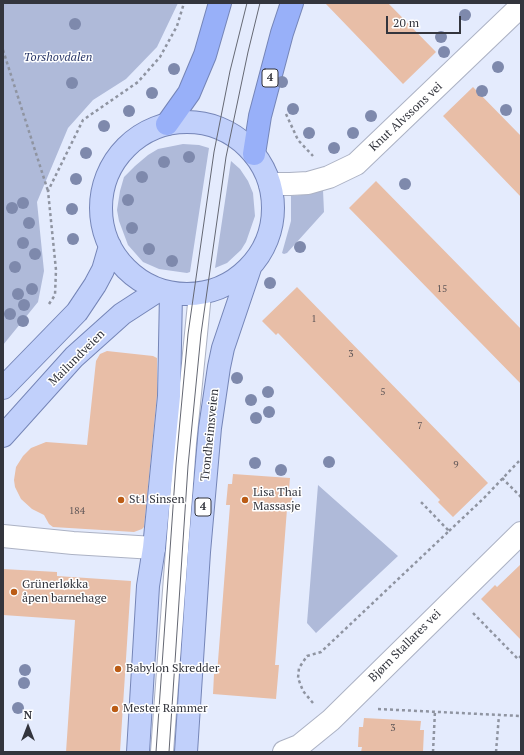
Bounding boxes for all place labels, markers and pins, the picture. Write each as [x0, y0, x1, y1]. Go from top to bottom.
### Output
place label: Lisa Thai Massasje [253, 486, 302, 514]
place label: St1 Sinsen [129, 493, 185, 507]
marker: St1 Sinsen [116, 495, 126, 505]
marker: Lisa Thai Massasje [240, 495, 250, 505]
place label: Grünerløkka åpen barnehage [22, 578, 107, 606]
marker: Grünerløkka åpen barnehage [9, 587, 19, 597]
place label: Babylon Skredder [126, 662, 219, 676]
marker: Babylon Skredder [113, 664, 123, 674]
place label: Mester Rammer [123, 702, 208, 716]
marker: Mester Rammer [110, 704, 120, 714]

